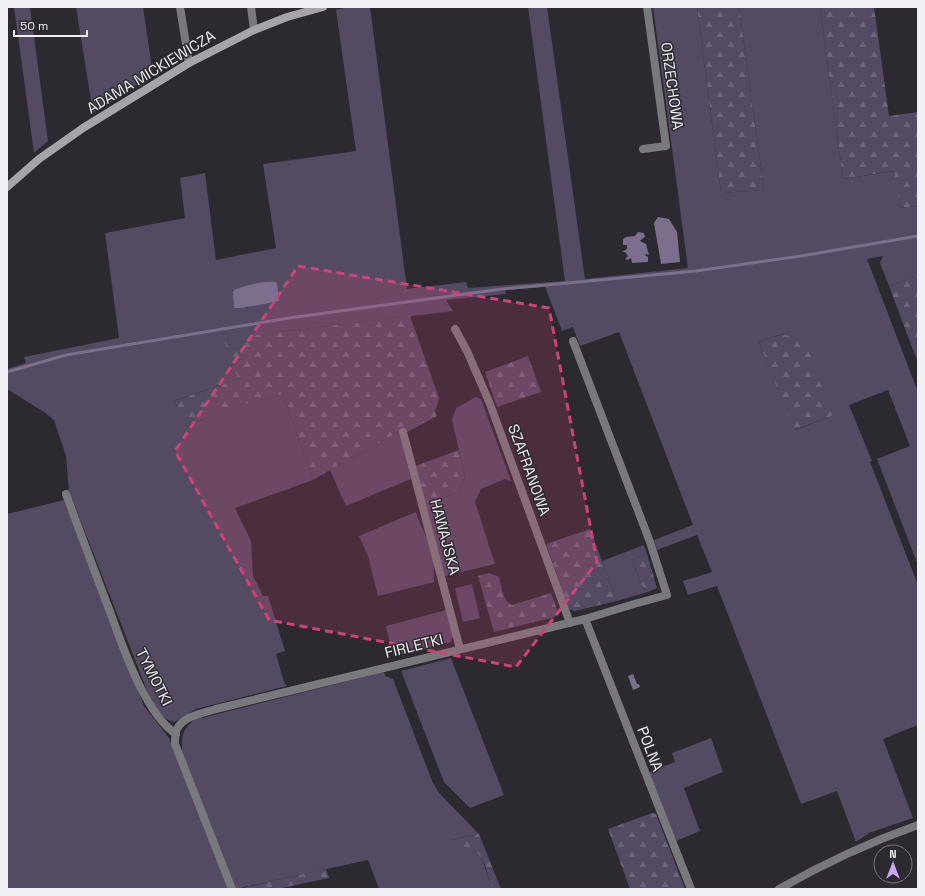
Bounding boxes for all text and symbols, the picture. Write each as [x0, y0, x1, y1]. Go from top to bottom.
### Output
scale bar [14, 12, 87, 38]
text: 50 m [20, 18, 48, 34]
street label: ADAMA MICKIEWICZA [83, 25, 219, 118]
street label: ORZECHOWA [657, 41, 688, 131]
street label: SZAFRANOWA [504, 421, 555, 519]
street label: HAWAJSKA [426, 497, 465, 577]
street label: FIRLETKI [383, 629, 445, 662]
street label: TYMOTKI [132, 645, 177, 709]
street label: POLNA [633, 724, 668, 775]
north arrow [873, 844, 913, 884]
text: N [889, 847, 897, 861]

